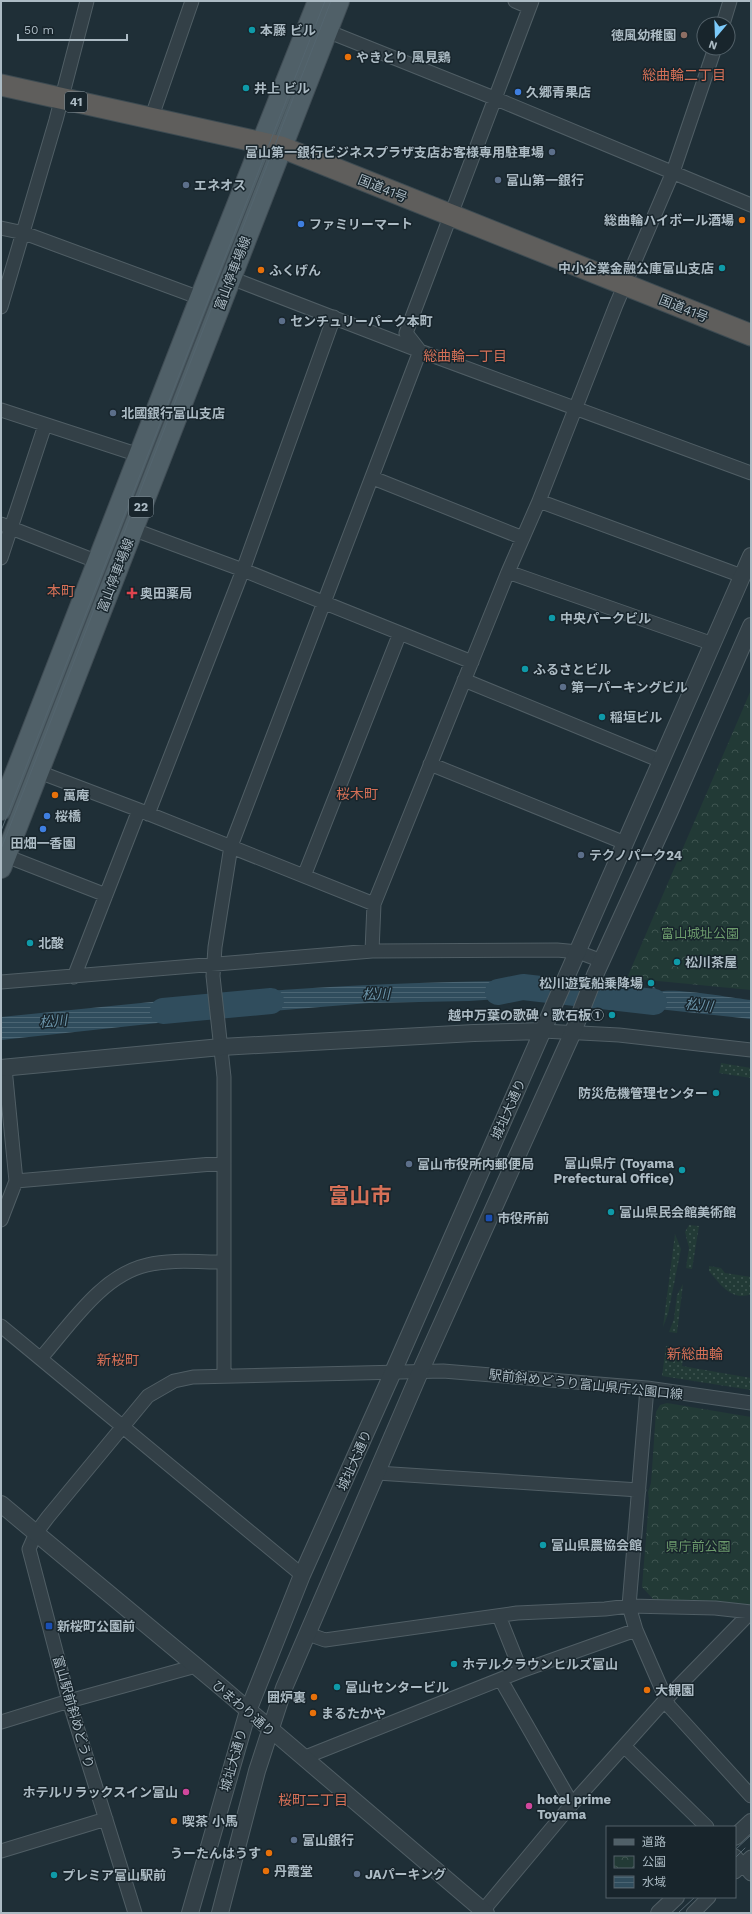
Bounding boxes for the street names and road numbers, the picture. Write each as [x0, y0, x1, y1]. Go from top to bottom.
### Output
road number: 41 [65, 92, 87, 112]
street label: 国道41号 [356, 172, 410, 205]
street label: 富山停車場線 [211, 234, 253, 312]
street label: 国道41号 [657, 292, 711, 325]
road number: 22 [129, 497, 153, 517]
street label: 富山停車場線 [94, 536, 136, 614]
street label: 城址大通り [488, 1076, 529, 1142]
street label: 駅前斜めどうり富山県庁公園口線 [488, 1367, 684, 1402]
street label: 城址大通り [334, 1427, 375, 1493]
street label: 富山駅前斜めどうり [50, 1654, 97, 1770]
street label: ひまわり通り [209, 1677, 278, 1740]
street label: 城址大通り [217, 1727, 250, 1793]

